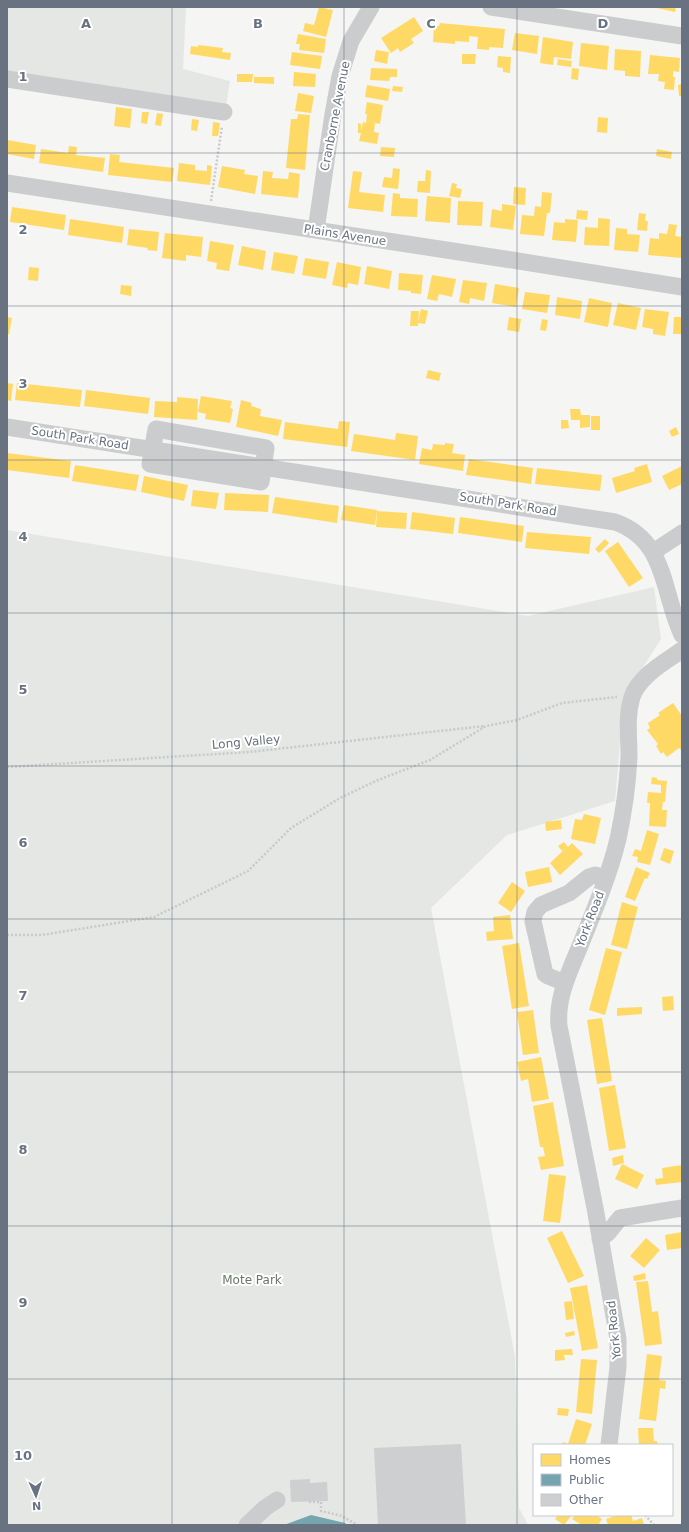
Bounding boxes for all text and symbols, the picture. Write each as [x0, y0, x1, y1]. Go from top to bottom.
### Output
text: A [81, 16, 91, 31]
text: B [253, 16, 263, 31]
text: C [426, 16, 436, 31]
text: D [598, 16, 609, 31]
street label: Cranborne Avenue [318, 60, 352, 172]
text: 1 [18, 69, 28, 84]
text: 2 [18, 222, 28, 237]
street label: Plains Avenue [303, 222, 387, 248]
text: 3 [18, 376, 28, 391]
street label: South Park Road [30, 423, 130, 453]
street label: South Park Road [458, 489, 558, 519]
text: 4 [18, 529, 28, 544]
text: 5 [18, 682, 28, 697]
street label: Long Valley [211, 732, 281, 752]
text: 6 [18, 835, 28, 850]
street label: York Road [573, 889, 607, 950]
text: 7 [18, 988, 28, 1003]
text: 8 [18, 1142, 28, 1157]
park label: Mote Park [222, 1273, 282, 1287]
text: 9 [18, 1295, 28, 1310]
street label: York Road [604, 1300, 624, 1361]
legend [533, 1444, 673, 1516]
text: 10 [14, 1448, 32, 1463]
text: Homes [569, 1453, 611, 1467]
text: Public [569, 1473, 605, 1487]
north arrow [16, 1476, 56, 1516]
text: Other [569, 1493, 603, 1507]
text: N [32, 1499, 41, 1512]

